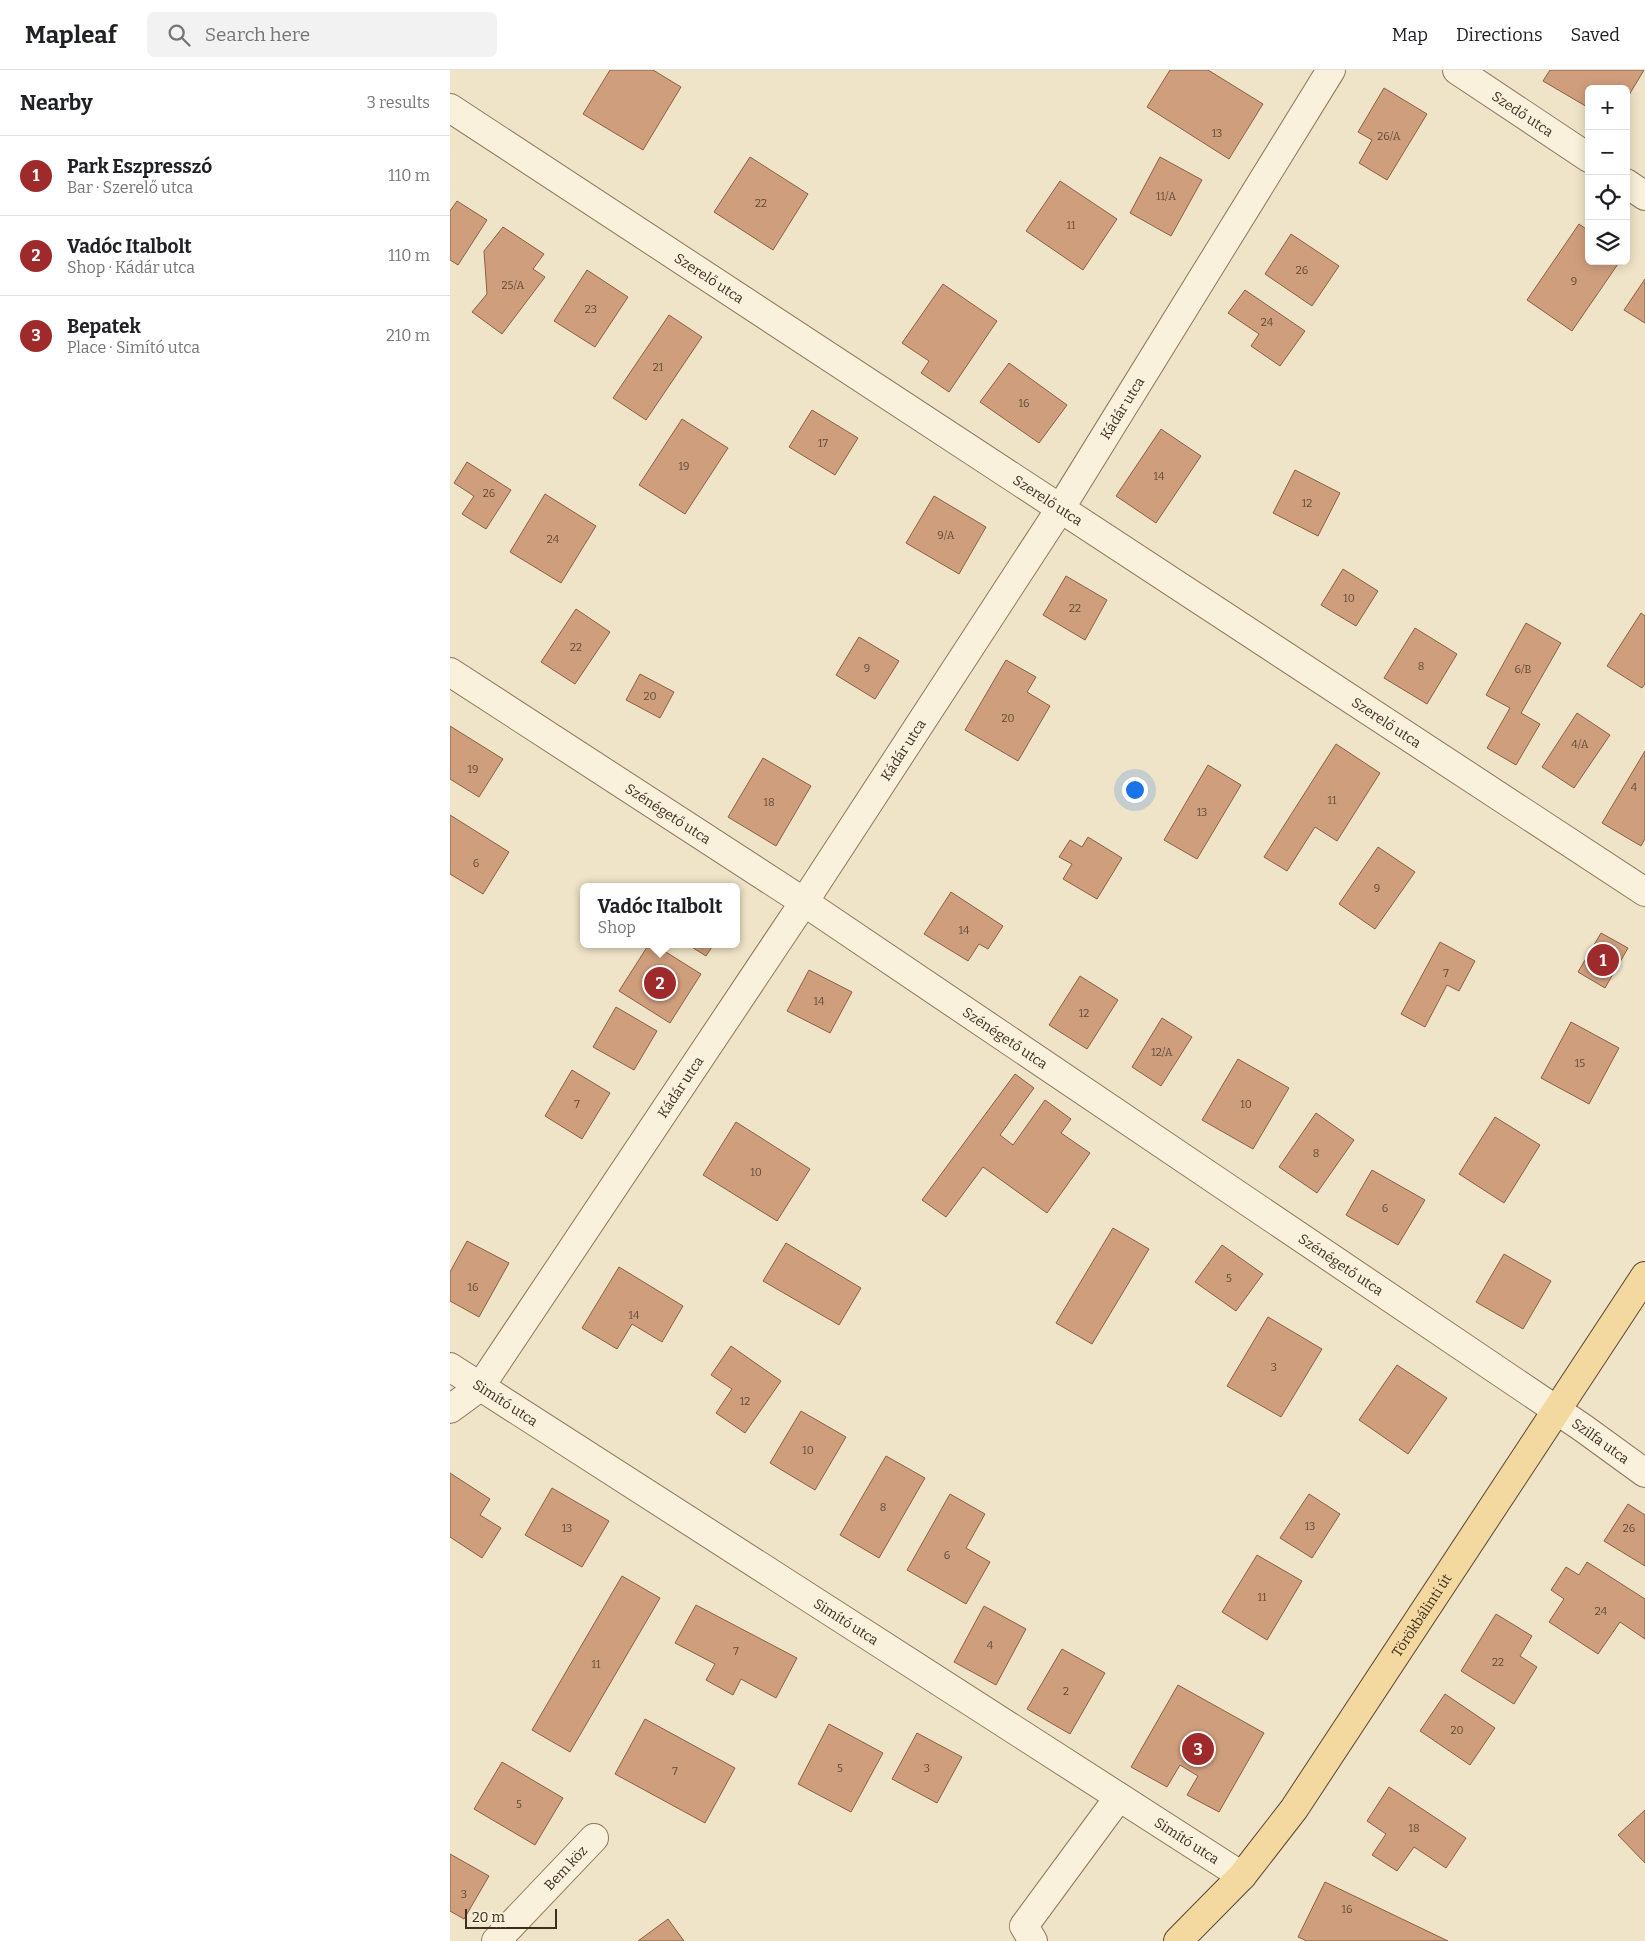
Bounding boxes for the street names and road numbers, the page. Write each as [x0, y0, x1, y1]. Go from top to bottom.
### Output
street label: Szedő utca [1489, 87, 1557, 141]
street label: Szerelő utca [671, 249, 747, 307]
street label: Kádár utca [1097, 374, 1148, 442]
street label: Szerelő utca [1010, 471, 1086, 529]
street label: Szerelő utca [1349, 693, 1425, 751]
street label: Kádár utca [877, 716, 929, 784]
street label: Szénégető utca [622, 780, 714, 848]
street label: Szénégető utca [960, 1003, 1051, 1073]
street label: Kádár utca [654, 1053, 707, 1121]
street label: Szénégető utca [1295, 1230, 1387, 1299]
street label: Simító utca [470, 1376, 541, 1430]
street label: Szilfa utca [1569, 1415, 1633, 1468]
street label: Törökbálinti út [1388, 1571, 1455, 1660]
street label: Simító utca [811, 1595, 882, 1649]
street label: Simító utca [1151, 1814, 1223, 1868]
street label: Bem köz [541, 1842, 591, 1894]

